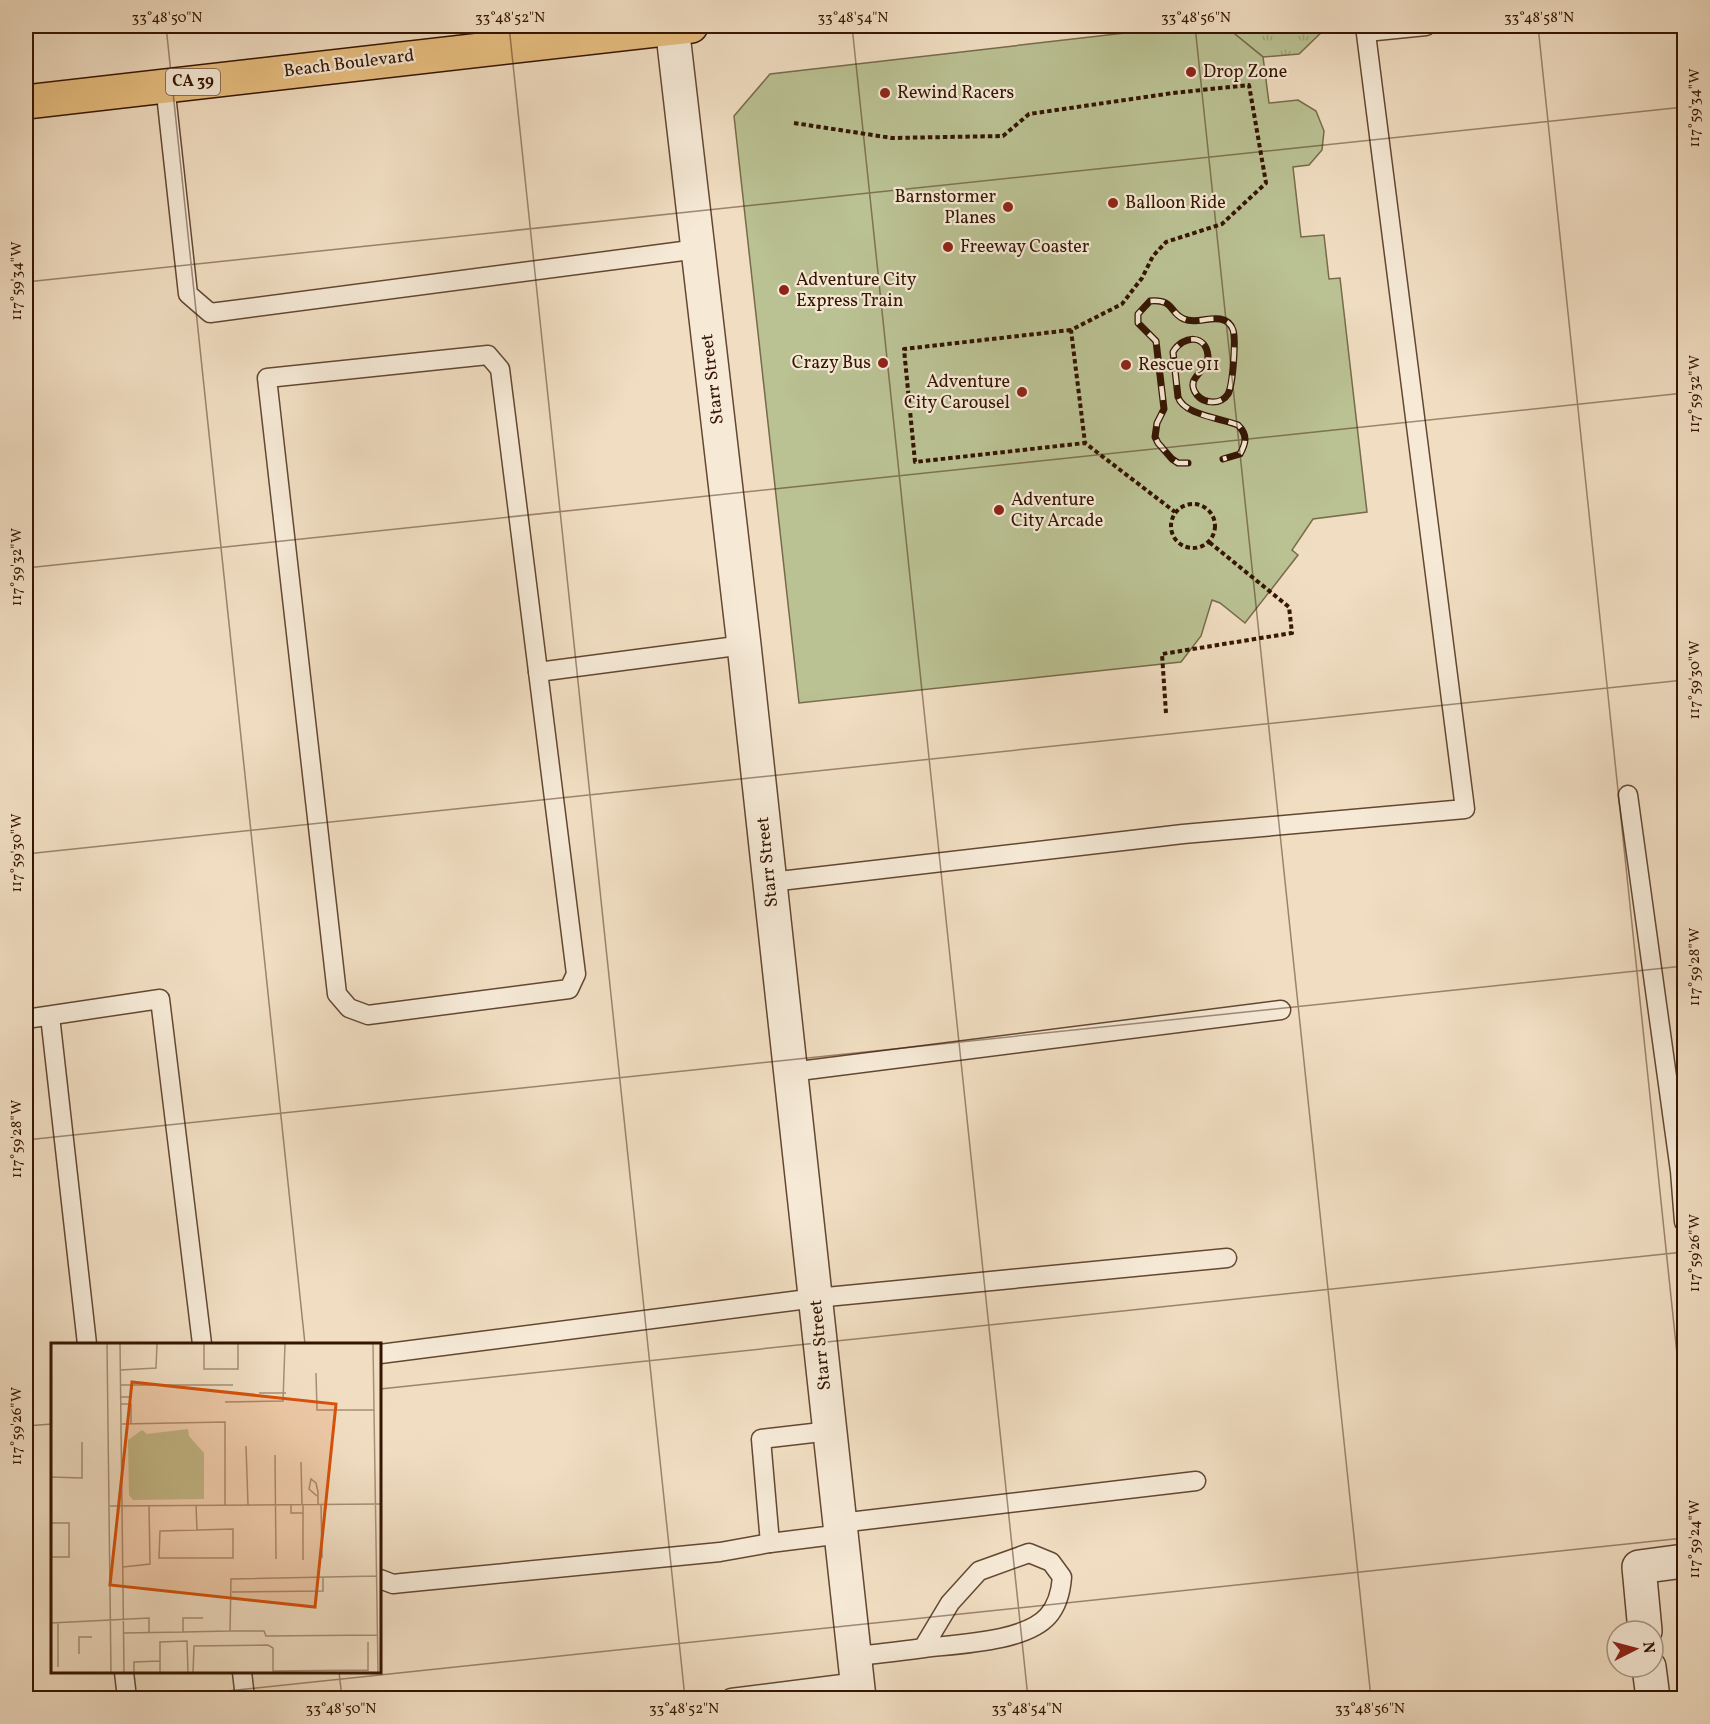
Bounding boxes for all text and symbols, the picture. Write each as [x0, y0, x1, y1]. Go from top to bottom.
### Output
text: 33°48'50"N [132, 8, 202, 29]
text: 33°48'52"N [475, 8, 545, 29]
text: 33°48'54"N [818, 8, 888, 29]
text: 33°48'56"N [1161, 8, 1231, 29]
text: 33°48'58"N [1504, 8, 1574, 29]
street label: Beach Boulevard [282, 44, 416, 84]
place label: Drop Zone [1203, 60, 1287, 85]
marker: Drop Zone [1184, 65, 1198, 79]
text: 117°59'34"W [1685, 68, 1706, 148]
road number: CA 39 [166, 69, 220, 95]
place label: Rewind Racers [897, 81, 1014, 106]
marker: Rewind Racers [878, 86, 892, 100]
place label: Barnstormer Planes [895, 185, 996, 231]
place label: Balloon Ride [1125, 191, 1226, 216]
marker: Balloon Ride [1106, 196, 1120, 210]
marker: Barnstormer Planes [1001, 200, 1015, 214]
place label: Freeway Coaster [960, 235, 1090, 260]
marker: Freeway Coaster [941, 240, 955, 254]
text: 117°59'34"W [7, 241, 28, 321]
place label: Adventure City Express Train [796, 268, 917, 314]
marker: Adventure City Express Train [777, 283, 791, 297]
street label: Starr Street [695, 332, 731, 426]
place label: Crazy Bus [792, 351, 871, 376]
place label: Rescue 911 [1138, 353, 1220, 378]
text: 117°59'32"W [1685, 355, 1706, 433]
marker: Crazy Bus [876, 356, 890, 370]
marker: Rescue 911 [1119, 358, 1133, 372]
place label: Adventure City Carousel [904, 370, 1010, 416]
marker: Adventure City Carousel [1015, 385, 1029, 399]
place label: Adventure City Arcade [1011, 488, 1103, 534]
marker: Adventure City Arcade [992, 503, 1006, 517]
text: 117°59'32"W [7, 528, 28, 606]
text: 117°59'30"W [1685, 641, 1706, 719]
text: 117°59'30"W [7, 814, 28, 892]
street label: Starr Street [751, 815, 785, 909]
text: 117°59'28"W [1685, 928, 1706, 1006]
text: 117°59'28"W [7, 1100, 28, 1178]
text: 117°59'26"W [1685, 1214, 1706, 1292]
street label: Starr Street [804, 1298, 838, 1392]
inset map [51, 1343, 381, 1673]
text: 117°59'26"W [7, 1387, 28, 1465]
text: 117°59'24"W [1685, 1500, 1706, 1578]
north arrow [1605, 1619, 1665, 1679]
text: N [1636, 1641, 1660, 1655]
text: 33°48'50"N [306, 1699, 376, 1720]
text: 33°48'52"N [649, 1699, 719, 1720]
text: 33°48'54"N [992, 1699, 1062, 1720]
text: 33°48'56"N [1335, 1699, 1405, 1720]

